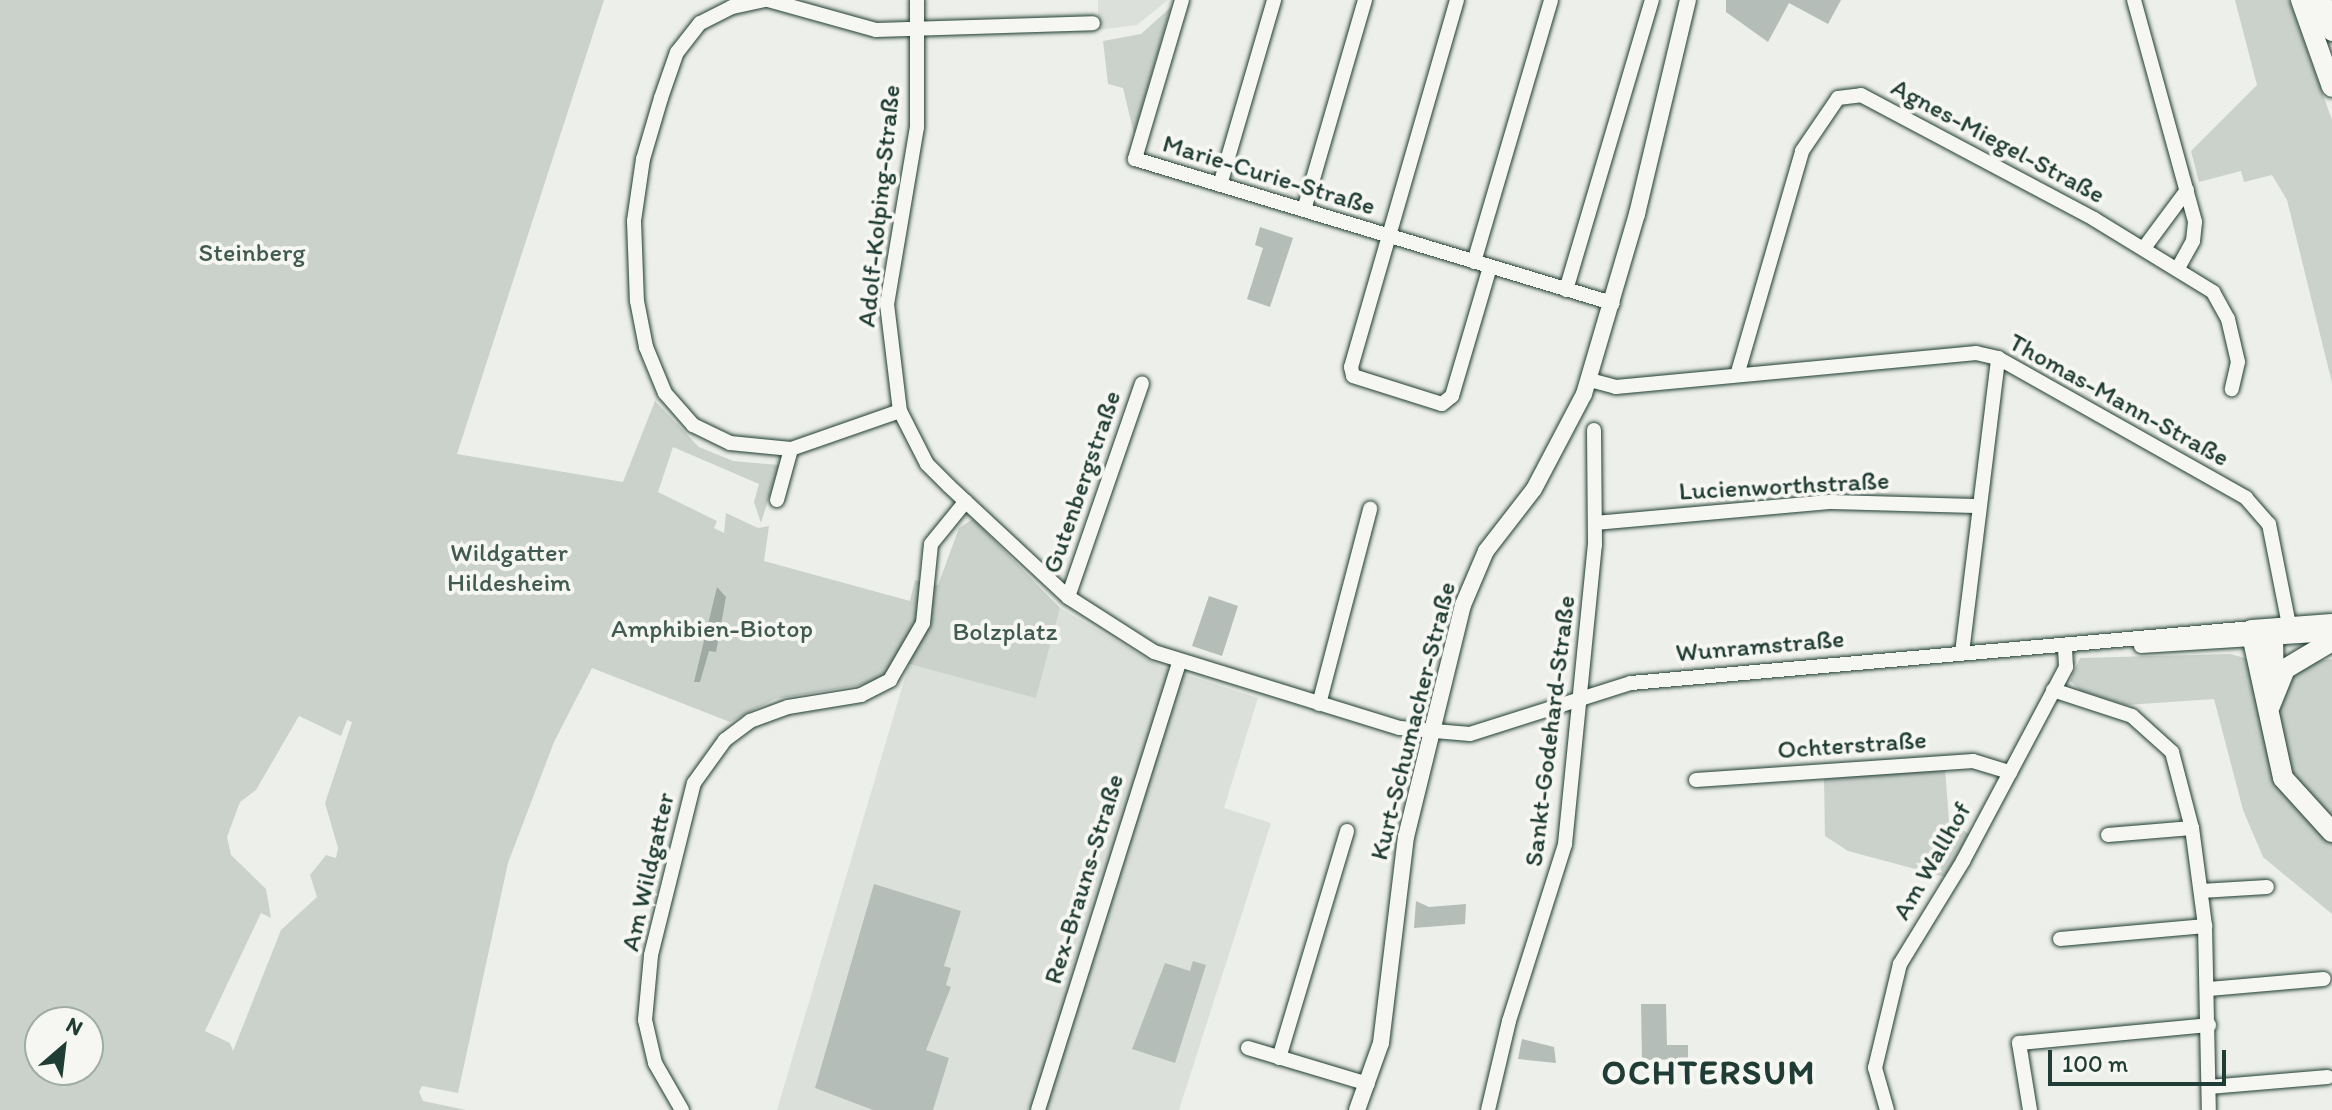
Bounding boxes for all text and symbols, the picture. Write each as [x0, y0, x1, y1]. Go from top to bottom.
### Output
street label: Agnes-Miegel-Straße [1886, 71, 2110, 211]
street label: Adolf-Kolping-Straße [851, 83, 907, 329]
street label: Marie-Curie-Straße [1159, 128, 1379, 222]
park label: Steinberg [199, 237, 305, 269]
street label: Thomas-Mann-Straße [2003, 326, 2235, 474]
street label: Gutenbergstraße [1036, 387, 1128, 577]
street label: Lucienworthstraße [1678, 465, 1890, 507]
park label: Wildgatter Hildesheim [447, 537, 571, 598]
street label: Kurt-Schumacher-Straße [1363, 579, 1463, 863]
street label: Sankt-Godehard-Straße [1518, 594, 1582, 868]
park label: Amphibien-Biotop [611, 613, 813, 645]
park label: Bolzplatz [953, 616, 1057, 648]
street label: Wunramstraße [1674, 623, 1846, 669]
street label: Ochterstraße [1776, 724, 1928, 766]
street label: Rex-Brauns-Straße [1037, 770, 1131, 988]
street label: Am Wildgatter [615, 790, 681, 954]
street label: Am Wallhof [1886, 797, 1978, 925]
north arrow [24, 1006, 104, 1086]
text: N [62, 1011, 87, 1042]
scale bar [2052, 1034, 2230, 1084]
text: 100 m [2062, 1049, 2128, 1078]
district label: OCHTERSUM [1602, 1053, 1816, 1093]

